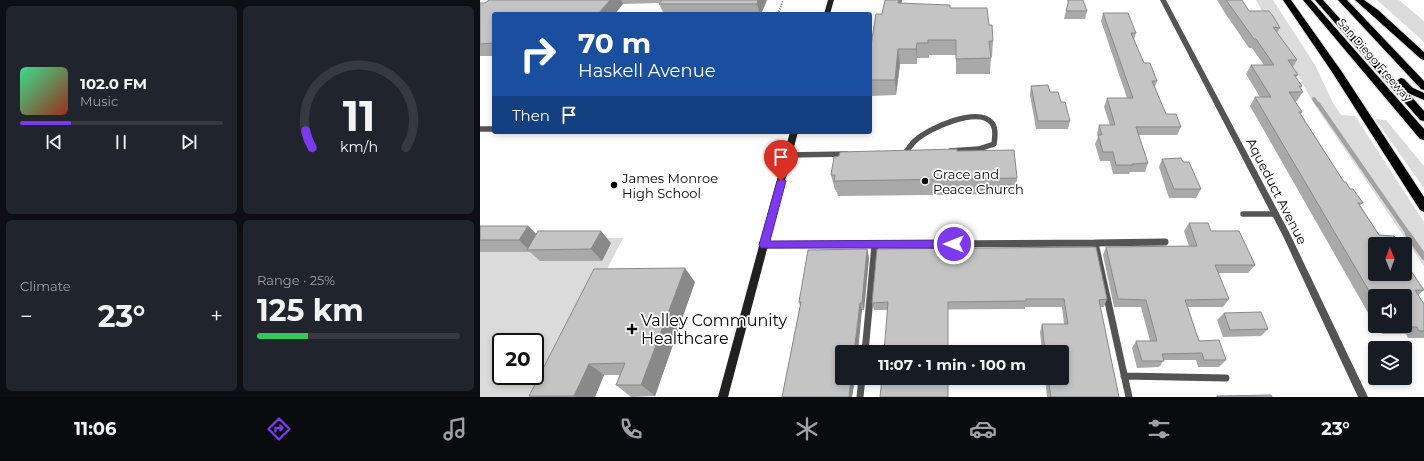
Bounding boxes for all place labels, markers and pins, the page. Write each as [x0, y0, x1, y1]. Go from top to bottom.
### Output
pin [764, 140, 798, 181]
place label: Grace and Peace Church [933, 166, 1024, 197]
place label: James Monroe High School [621, 170, 718, 201]
marker: Grace and Peace Church [920, 176, 930, 186]
marker: James Monroe High School [609, 180, 619, 190]
place label: Valley Community Healthcare [641, 311, 787, 348]
marker: Valley Community Healthcare [626, 323, 638, 335]

